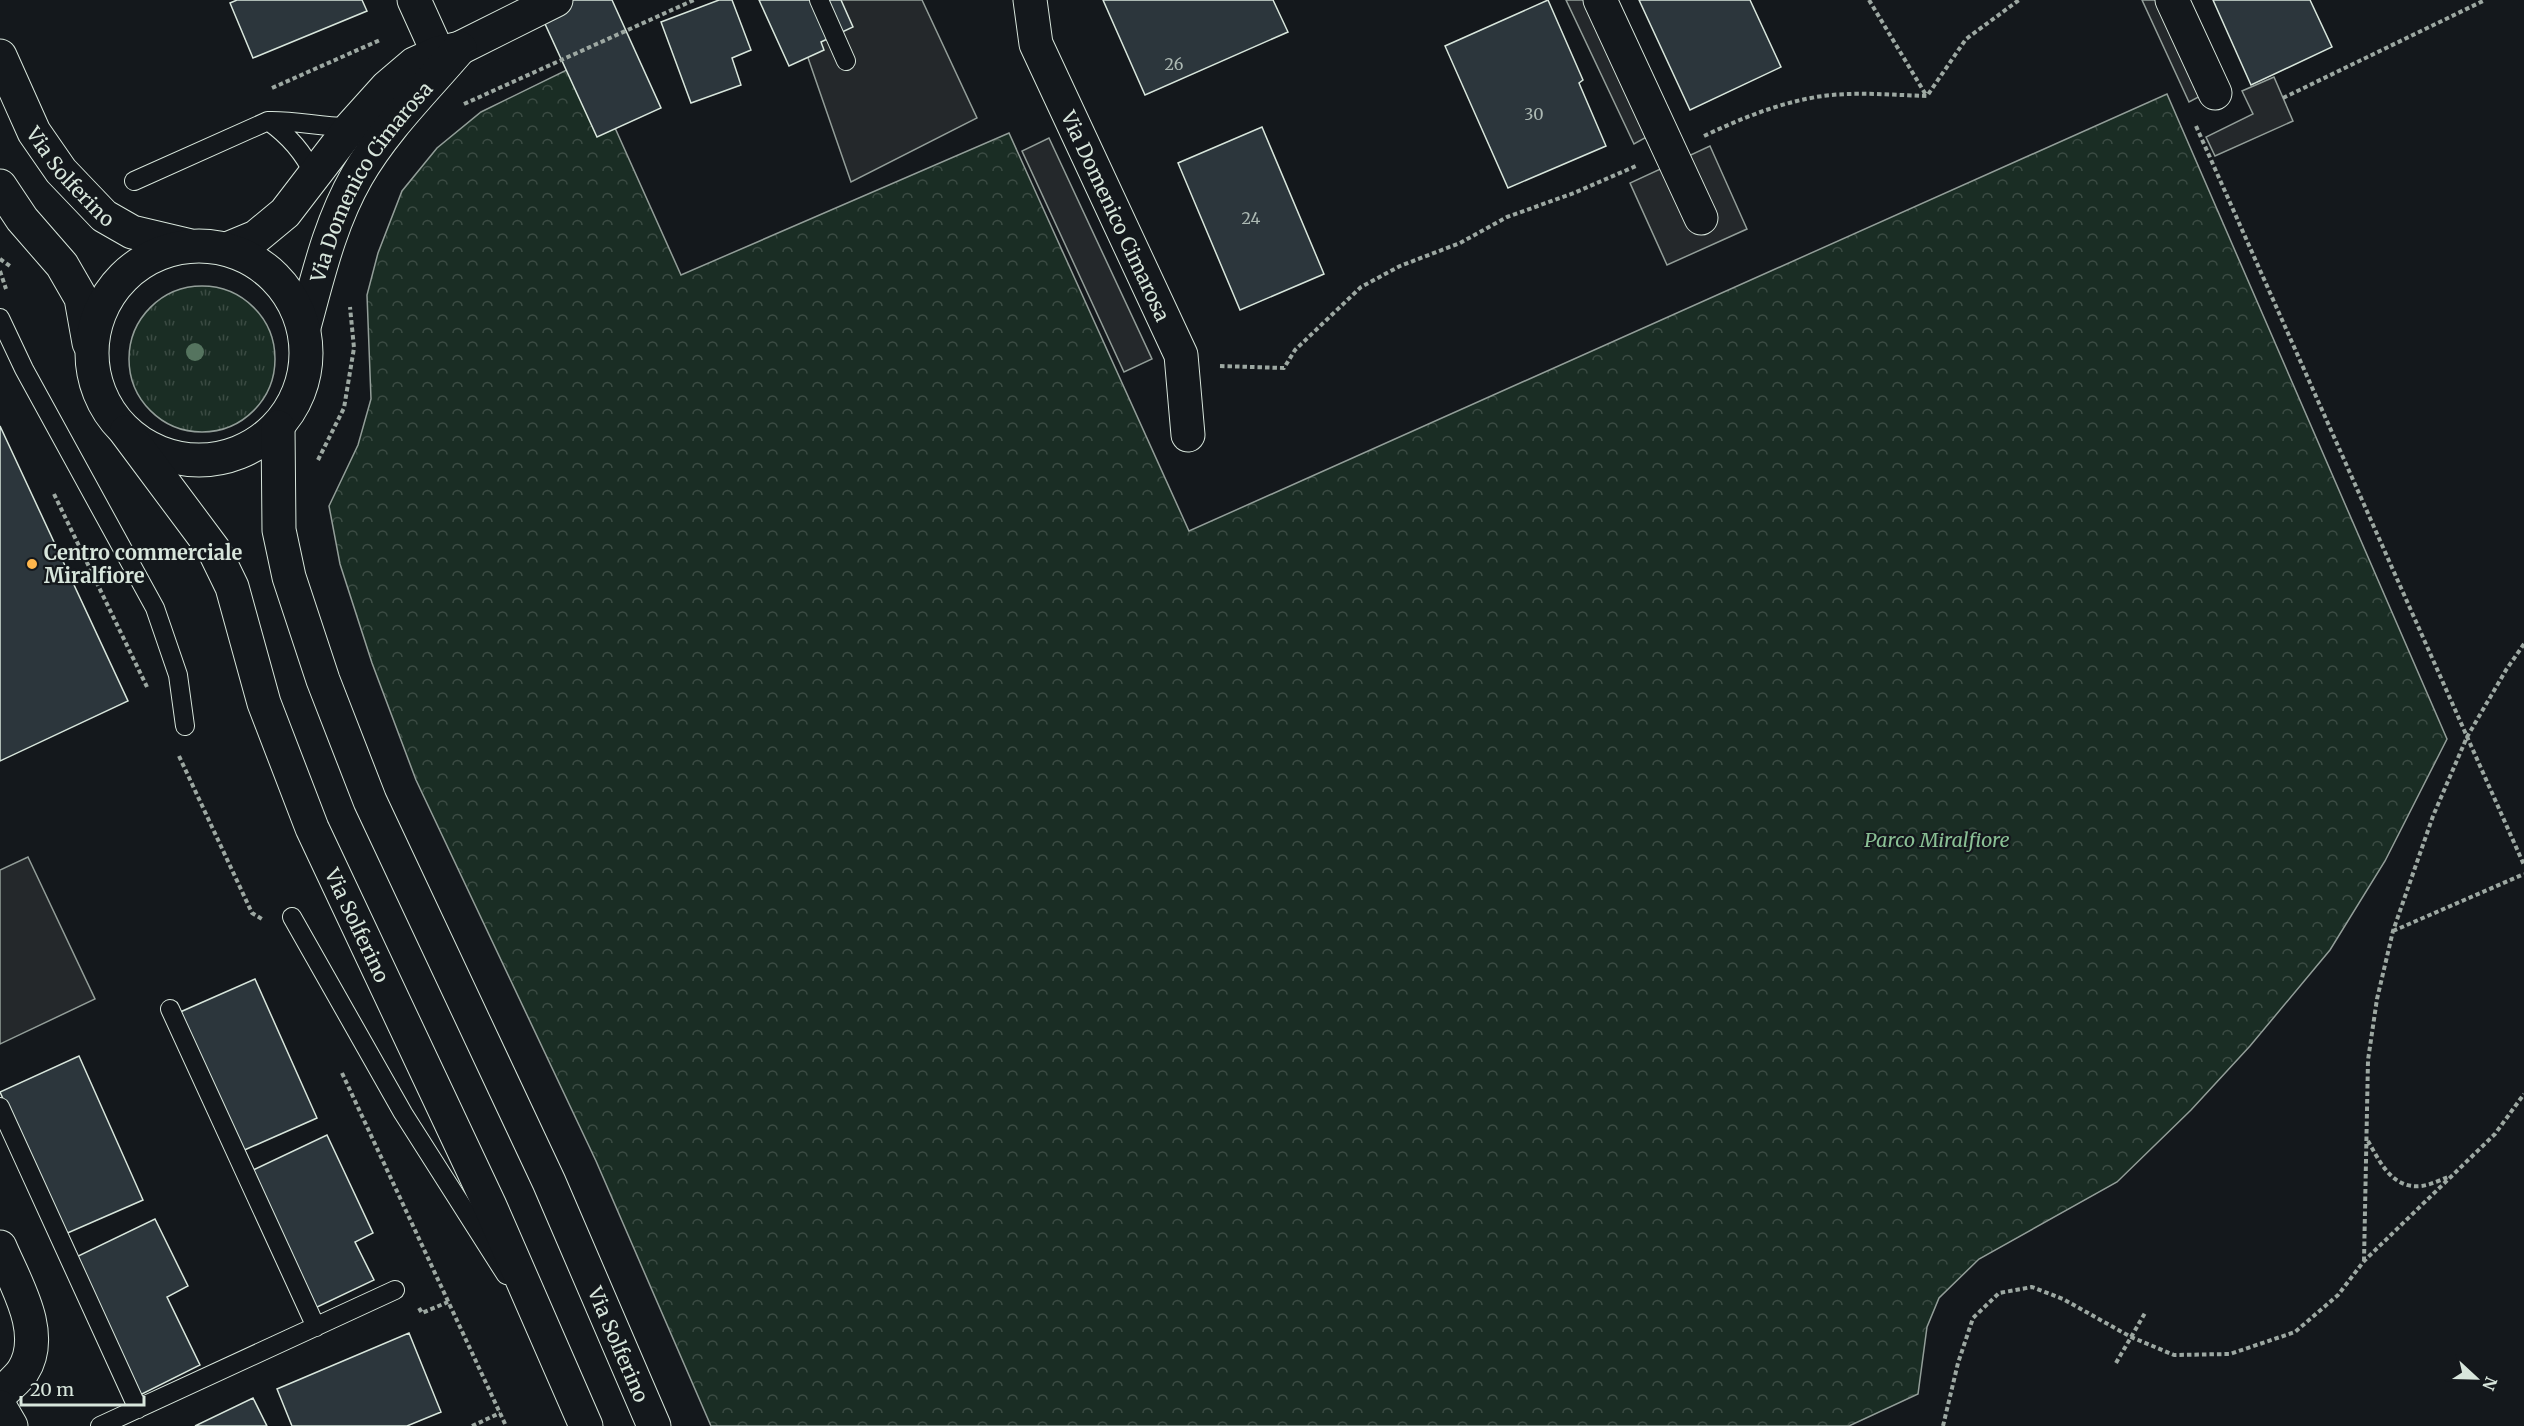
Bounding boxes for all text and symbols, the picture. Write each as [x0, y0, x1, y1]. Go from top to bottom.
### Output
house number: 26 [1165, 54, 1184, 74]
street label: Via Domenico Cimarosa [304, 76, 437, 286]
house number: 30 [1524, 104, 1544, 124]
street label: Via Domenico Cimarosa [1056, 106, 1176, 325]
street label: Via Solferino [21, 121, 119, 232]
house number: 24 [1242, 208, 1261, 228]
place label: Centro commerciale Miralfiore [44, 540, 242, 588]
marker: Centro commerciale Miralfiore [25, 557, 39, 571]
park label: Parco Miralfiore [1864, 827, 2010, 852]
street label: Via Solferino [320, 863, 395, 987]
street label: Via Solferino [583, 1282, 655, 1406]
north arrow [2446, 1348, 2506, 1408]
scale bar [21, 1369, 144, 1407]
text: N [2478, 1374, 2502, 1394]
text: 20 m [30, 1378, 74, 1401]

